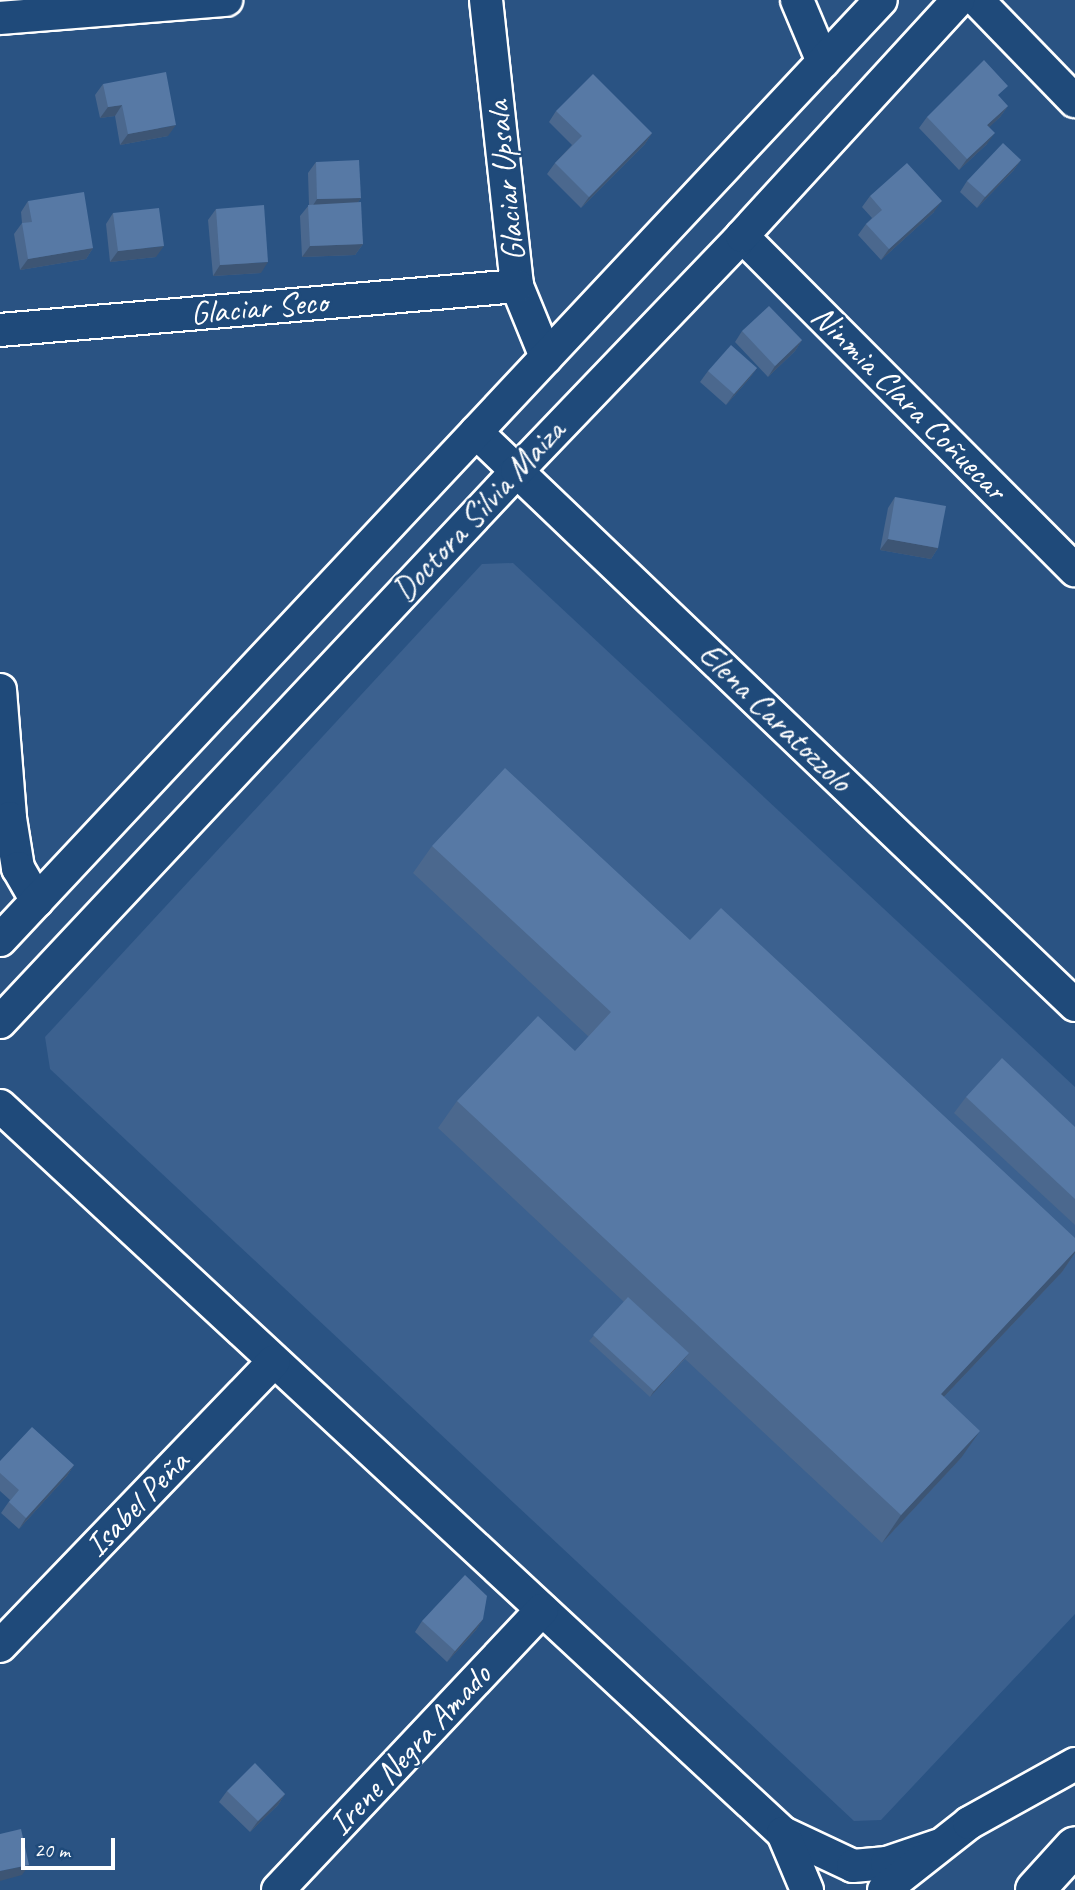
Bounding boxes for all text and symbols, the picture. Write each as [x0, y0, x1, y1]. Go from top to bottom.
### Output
street label: Glaciar Upsala [478, 99, 534, 263]
street label: Glaciar Seco [189, 282, 329, 334]
street label: Ninmia Clara Coñuecar [803, 297, 1015, 509]
street label: Doctora Silvia Maiza [385, 412, 573, 610]
street label: Elena Caratozzolo [690, 635, 860, 801]
street label: Isabel Peña [77, 1443, 197, 1565]
street label: Irene Negra Amado [321, 1657, 499, 1843]
scale bar [24, 1824, 119, 1868]
text: 20 m [34, 1837, 70, 1863]

